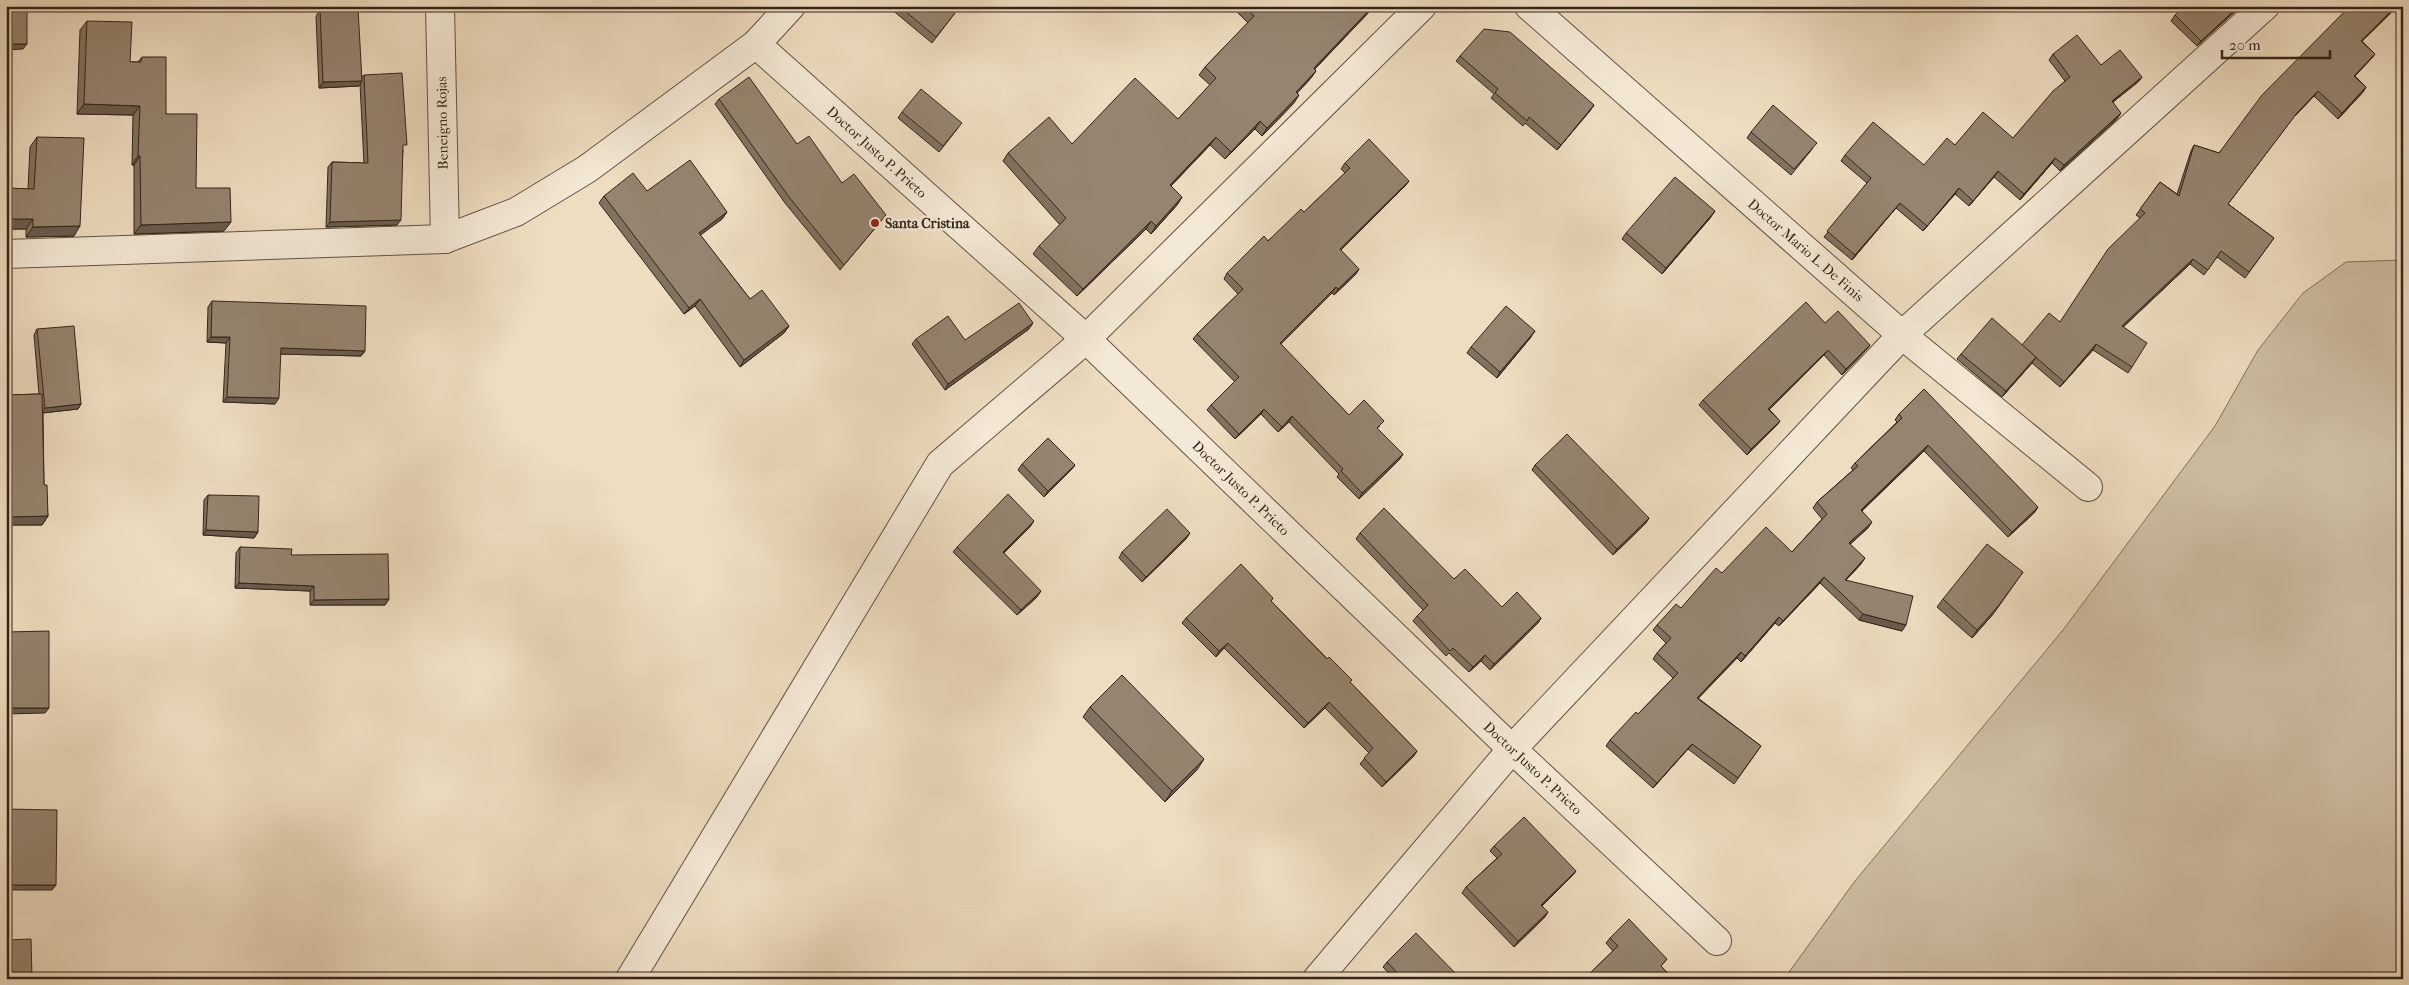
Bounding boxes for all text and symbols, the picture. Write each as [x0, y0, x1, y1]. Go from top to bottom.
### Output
scale bar [2222, 28, 2329, 60]
text: 20 m [2229, 36, 2261, 54]
street label: Beneigno Rojas [433, 76, 452, 170]
street label: Doctor Justo P. Prieto [823, 103, 930, 202]
street label: Doctor Mario L. De Finis [1744, 195, 1867, 305]
place label: Santa Cristina [885, 215, 970, 232]
marker: Santa Cristina [869, 217, 881, 229]
street label: Doctor Justo P. Prieto [1188, 437, 1293, 539]
street label: Doctor Justo P. Prieto [1480, 718, 1586, 819]

